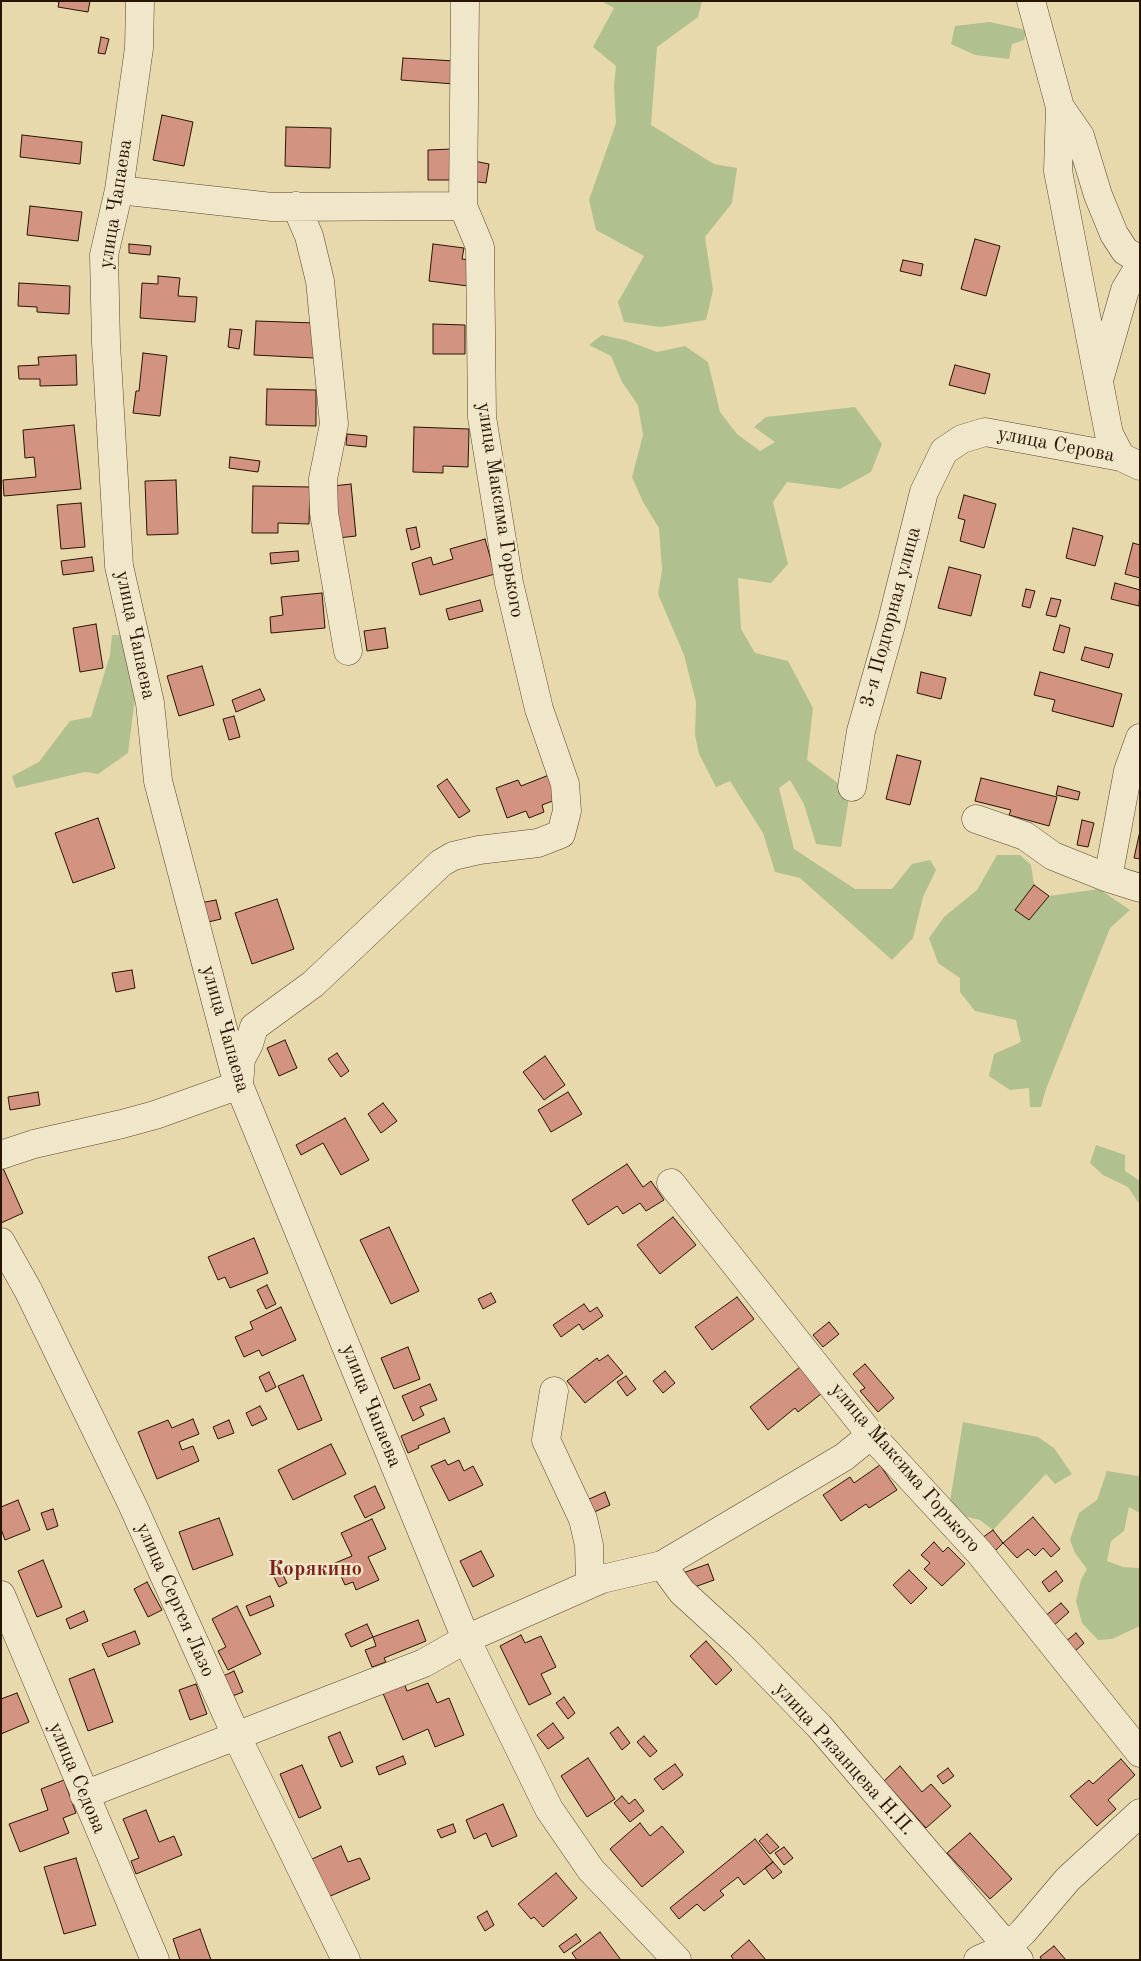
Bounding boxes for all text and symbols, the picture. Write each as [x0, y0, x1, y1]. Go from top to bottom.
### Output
street label: улица Чапаева [94, 138, 138, 270]
street label: улица Максима Горького [471, 401, 529, 619]
street label: улица Серова [995, 422, 1117, 468]
street label: 3-я Подгорная улица [855, 524, 927, 710]
street label: улица Чапаева [110, 569, 160, 701]
street label: улица Чапаева [195, 963, 255, 1095]
street label: улица Чапаева [335, 1341, 407, 1471]
street label: улица Максима Горького [825, 1378, 985, 1558]
street label: улица Сергея Лазо [130, 1519, 220, 1681]
district label: Корякино [268, 1556, 362, 1582]
street label: улица Рязанцева Н.П. [769, 1677, 919, 1841]
street label: улица Седова [43, 1719, 111, 1837]

